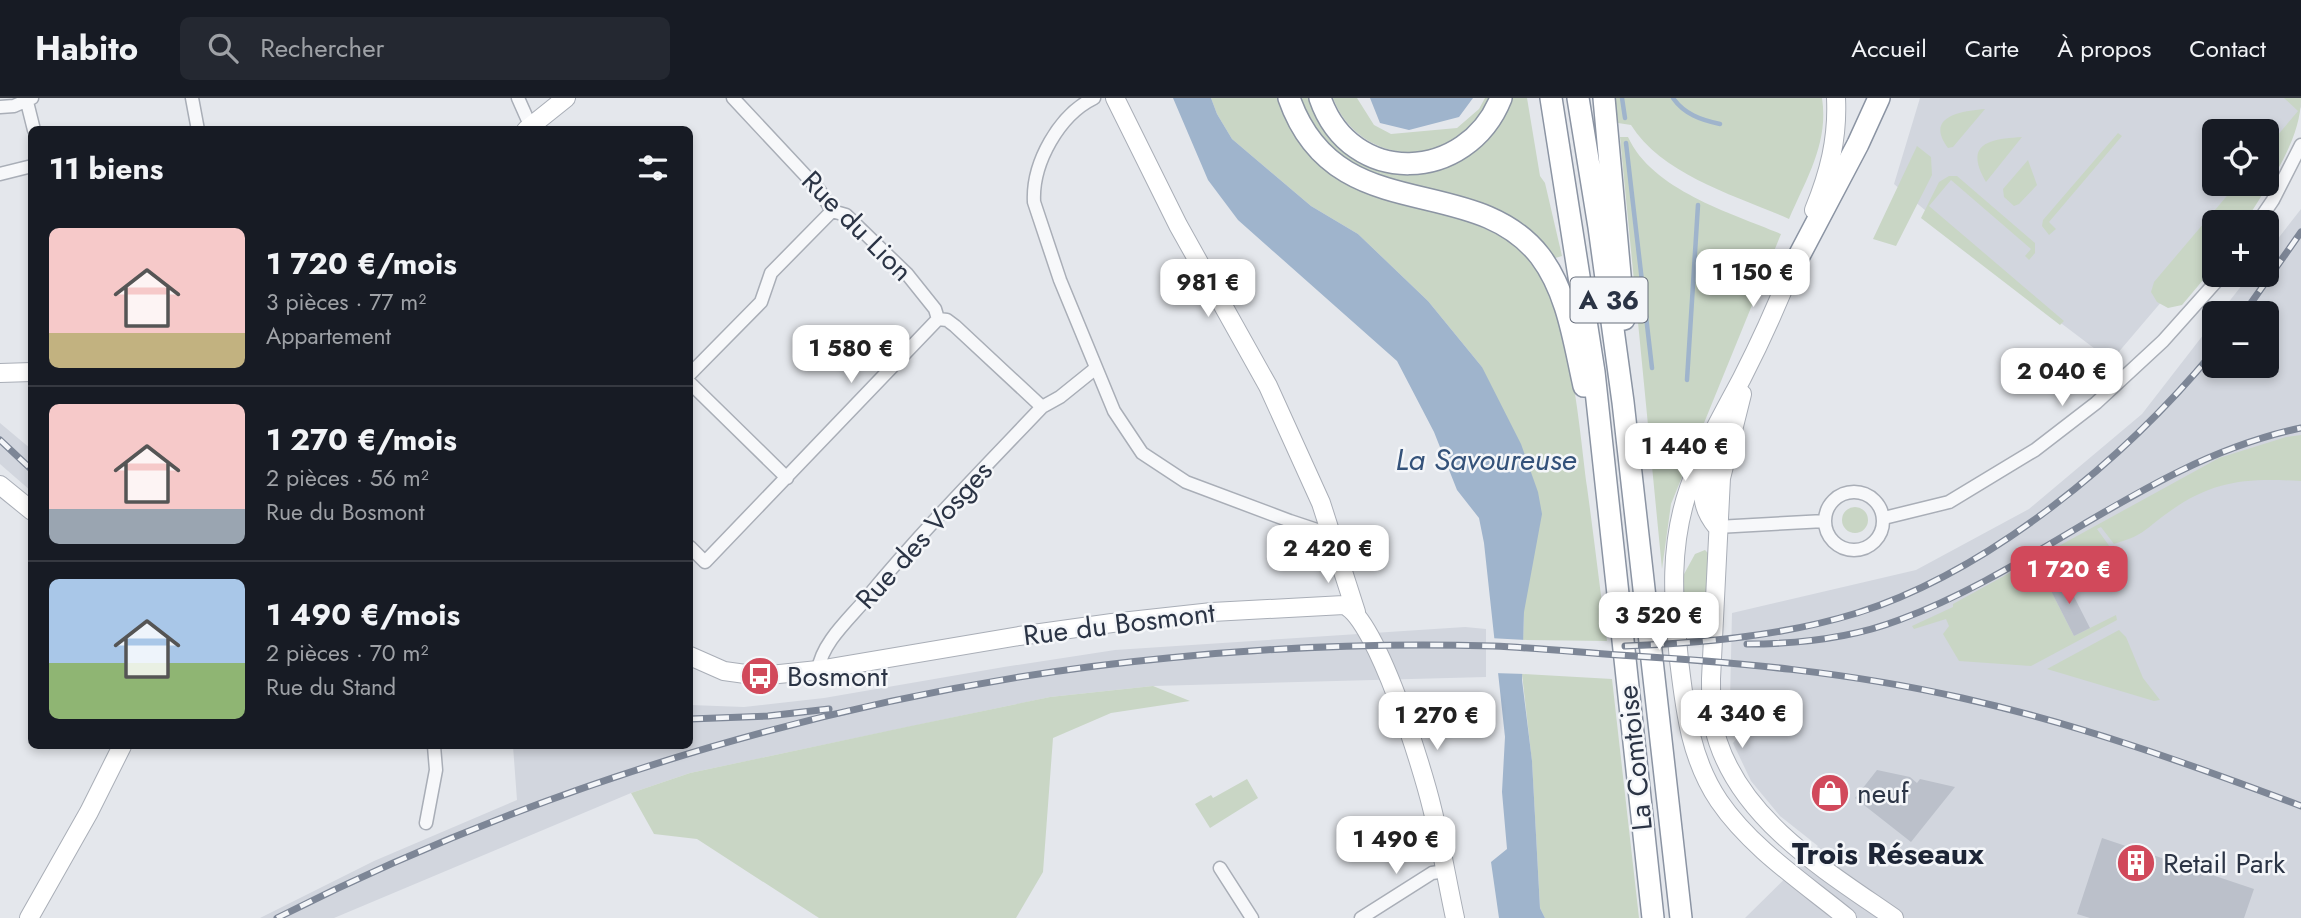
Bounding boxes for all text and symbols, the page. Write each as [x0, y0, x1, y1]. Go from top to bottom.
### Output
search box [180, 17, 670, 80]
text: Habito [35, 25, 138, 72]
icon: search [204, 29, 242, 67]
text: Rechercher [260, 29, 385, 67]
text: Accueil [1851, 31, 1927, 66]
text: Carte [1965, 31, 2019, 66]
text: À propos [2057, 31, 2151, 66]
text: Contact [2189, 31, 2266, 66]
map controls [2202, 119, 2279, 378]
button: locate [2202, 119, 2279, 196]
text: 11 biens [49, 147, 163, 190]
icon: filters [634, 149, 672, 187]
street label: Rue du Lion [792, 161, 922, 291]
button: + [2202, 210, 2279, 287]
text: 1 720 €/mois [266, 242, 457, 285]
pin: 1 150 € [1688, 250, 1818, 309]
text: 1 150 € [1712, 255, 1794, 289]
icon: home [105, 256, 189, 340]
pin: 981 € [1159, 260, 1257, 319]
text: 981 € [1176, 265, 1240, 299]
road number: A 36 [1570, 278, 1648, 322]
text: 3 pièces · 77 m² [266, 285, 426, 319]
button: − [2202, 301, 2279, 378]
text: Appartement [266, 319, 391, 353]
pin: 1 580 € [786, 326, 916, 385]
text: 1 580 € [808, 331, 894, 365]
pin: 2 040 € [1997, 348, 2127, 408]
text: 2 040 € [2017, 354, 2107, 388]
text: 1 270 €/mois [266, 418, 457, 461]
pin: 1 440 € [1620, 424, 1750, 483]
text: 1 440 € [1641, 429, 1729, 463]
icon: home [105, 432, 189, 516]
water label: La Savoureuse [1395, 438, 1577, 481]
street label: Rue des Vosges [846, 452, 1002, 618]
text: 2 pièces · 56 m² [266, 461, 429, 495]
text: Rue du Bosmont [266, 495, 425, 529]
pin: 2 420 € [1263, 526, 1393, 585]
text: 2 420 € [1283, 531, 1373, 565]
pin: 1 720 € [2004, 546, 2134, 606]
text: 1 720 € [2027, 552, 2111, 586]
street label: Rue du Bosmont [1021, 592, 1218, 656]
pin: 3 520 € [1594, 592, 1724, 652]
text: 1 490 €/mois [266, 593, 460, 636]
text: 3 520 € [1615, 598, 1703, 632]
icon: home [105, 607, 189, 691]
text: 2 pièces · 70 m² [266, 636, 428, 670]
bus stop icon: Bosmont [739, 655, 781, 697]
place label: Bosmont [787, 656, 888, 697]
text: Rue du Stand [266, 670, 396, 704]
street label: La Comtoise [1607, 683, 1663, 833]
pin: 4 340 € [1677, 690, 1807, 750]
pin: 1 270 € [1372, 692, 1502, 752]
text: 4 340 € [1697, 696, 1787, 730]
text: 1 270 € [1395, 698, 1479, 732]
shop icon: neuf [1809, 772, 1851, 814]
place label: neuf [1857, 773, 1910, 814]
pin: 1 490 € [1331, 816, 1461, 876]
text: 1 490 € [1352, 822, 1440, 856]
district label: Trois Réseaux [1792, 832, 1984, 875]
building icon: Retail Park [2115, 842, 2157, 884]
place label: Retail Park [2163, 843, 2286, 884]

